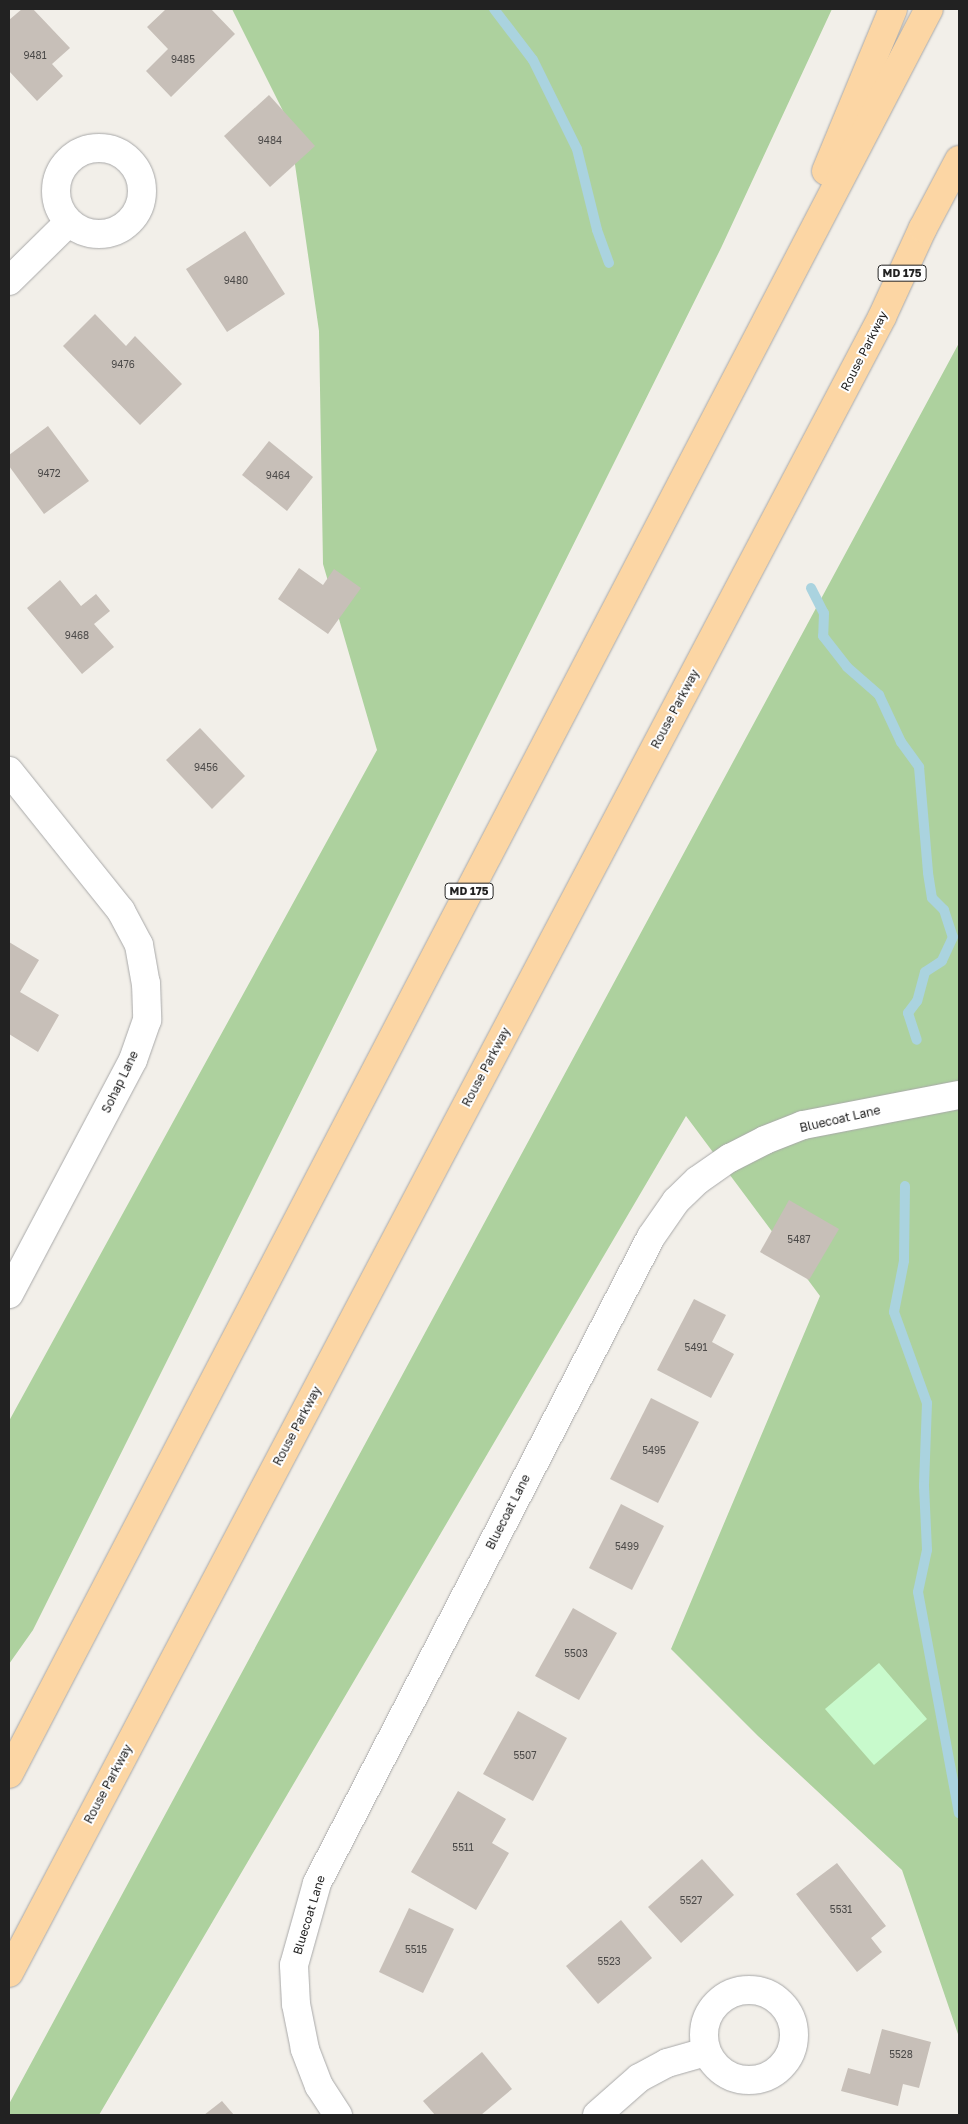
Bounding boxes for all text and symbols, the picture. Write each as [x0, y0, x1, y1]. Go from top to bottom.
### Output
house number: 9481 [23, 50, 47, 62]
house number: 9485 [171, 54, 195, 66]
house number: 9484 [258, 135, 282, 147]
road number: MD 175 [877, 264, 927, 282]
house number: 9480 [224, 275, 248, 287]
street label: Rouse Parkway [838, 309, 890, 393]
house number: 9476 [111, 359, 135, 371]
house number: 9472 [37, 468, 61, 480]
house number: 9464 [266, 470, 290, 482]
house number: 9468 [65, 630, 89, 642]
street label: Rouse Parkway [648, 667, 702, 751]
house number: 9456 [194, 762, 218, 774]
road number: MD 175 [444, 882, 494, 899]
street label: Rouse Parkway [459, 1025, 513, 1109]
street label: Sohap Lane [99, 1049, 141, 1115]
street label: Bluecoat Lane [798, 1103, 882, 1135]
house number: 5487 [787, 1234, 811, 1246]
house number: 5491 [685, 1342, 707, 1354]
street label: Rouse Parkway [270, 1384, 324, 1468]
house number: 5495 [642, 1445, 666, 1457]
street label: Bluecoat Lane [483, 1472, 533, 1552]
house number: 5499 [615, 1541, 639, 1553]
house number: 5503 [564, 1648, 588, 1660]
street label: Rouse Parkway [81, 1742, 135, 1826]
house number: 5507 [513, 1750, 537, 1762]
house number: 5511 [452, 1842, 474, 1854]
street label: Bluecoat Lane [290, 1874, 328, 1956]
house number: 5527 [680, 1895, 702, 1907]
house number: 5531 [830, 1904, 852, 1916]
house number: 5515 [405, 1944, 427, 1956]
house number: 5523 [597, 1956, 621, 1968]
house number: 5528 [889, 2049, 913, 2061]

